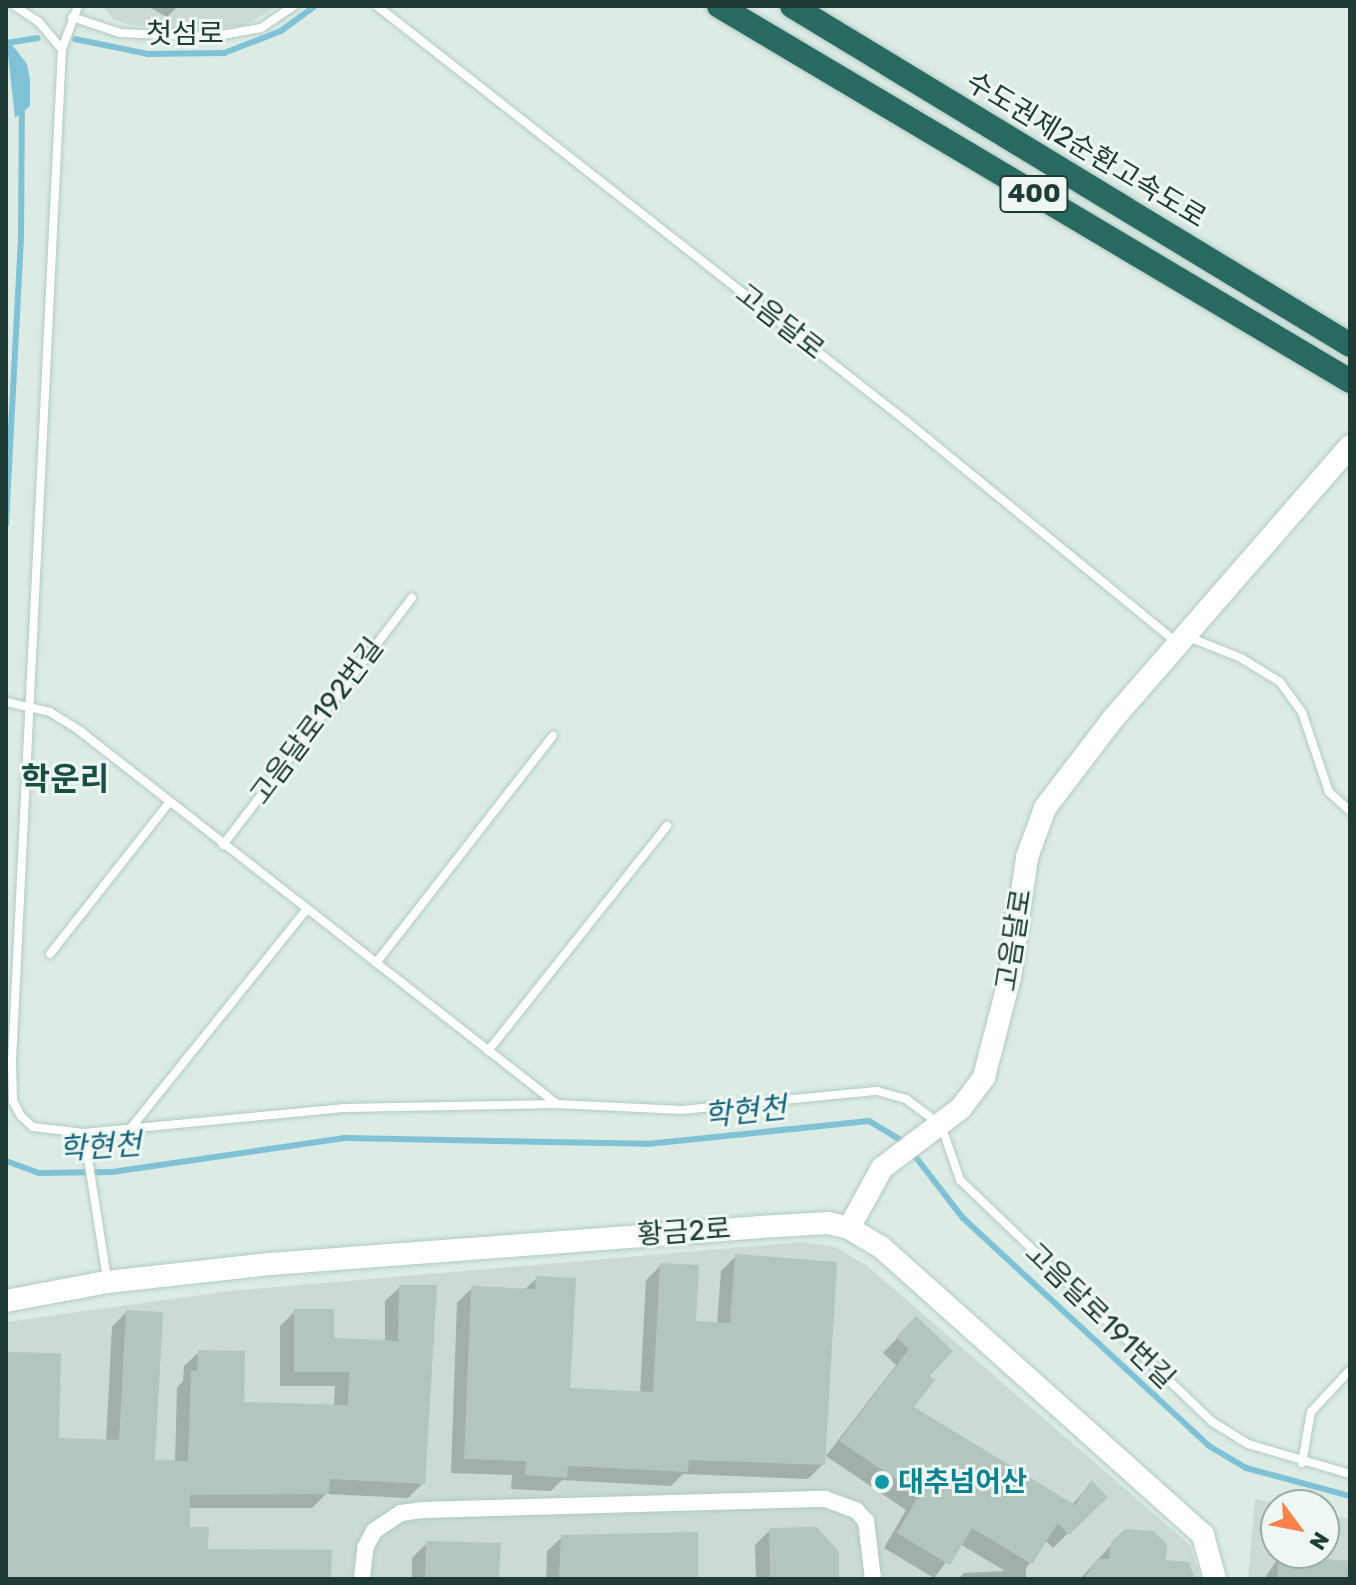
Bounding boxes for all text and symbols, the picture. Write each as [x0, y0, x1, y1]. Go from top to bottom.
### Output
street label: 첫섬로 [146, 17, 224, 51]
street label: 수도권제2순환고속도로 [960, 65, 1212, 235]
road number: 400 [998, 172, 1070, 216]
street label: 고음달로 [729, 277, 831, 367]
street label: 고음달로192번길 [244, 631, 390, 811]
district label: 학운리 [21, 760, 109, 798]
street label: 고음달로 [989, 886, 1039, 994]
water label: 학현천 [702, 1090, 788, 1134]
water label: 학현천 [57, 1126, 143, 1168]
street label: 황금2로 [636, 1212, 732, 1252]
street label: 고음달로191번길 [1018, 1236, 1182, 1396]
place label: 대추넘어산 [898, 1465, 1027, 1499]
marker: 대추넘어산 [873, 1473, 891, 1491]
north arrow [1260, 1489, 1340, 1569]
text: N [1303, 1527, 1335, 1555]

